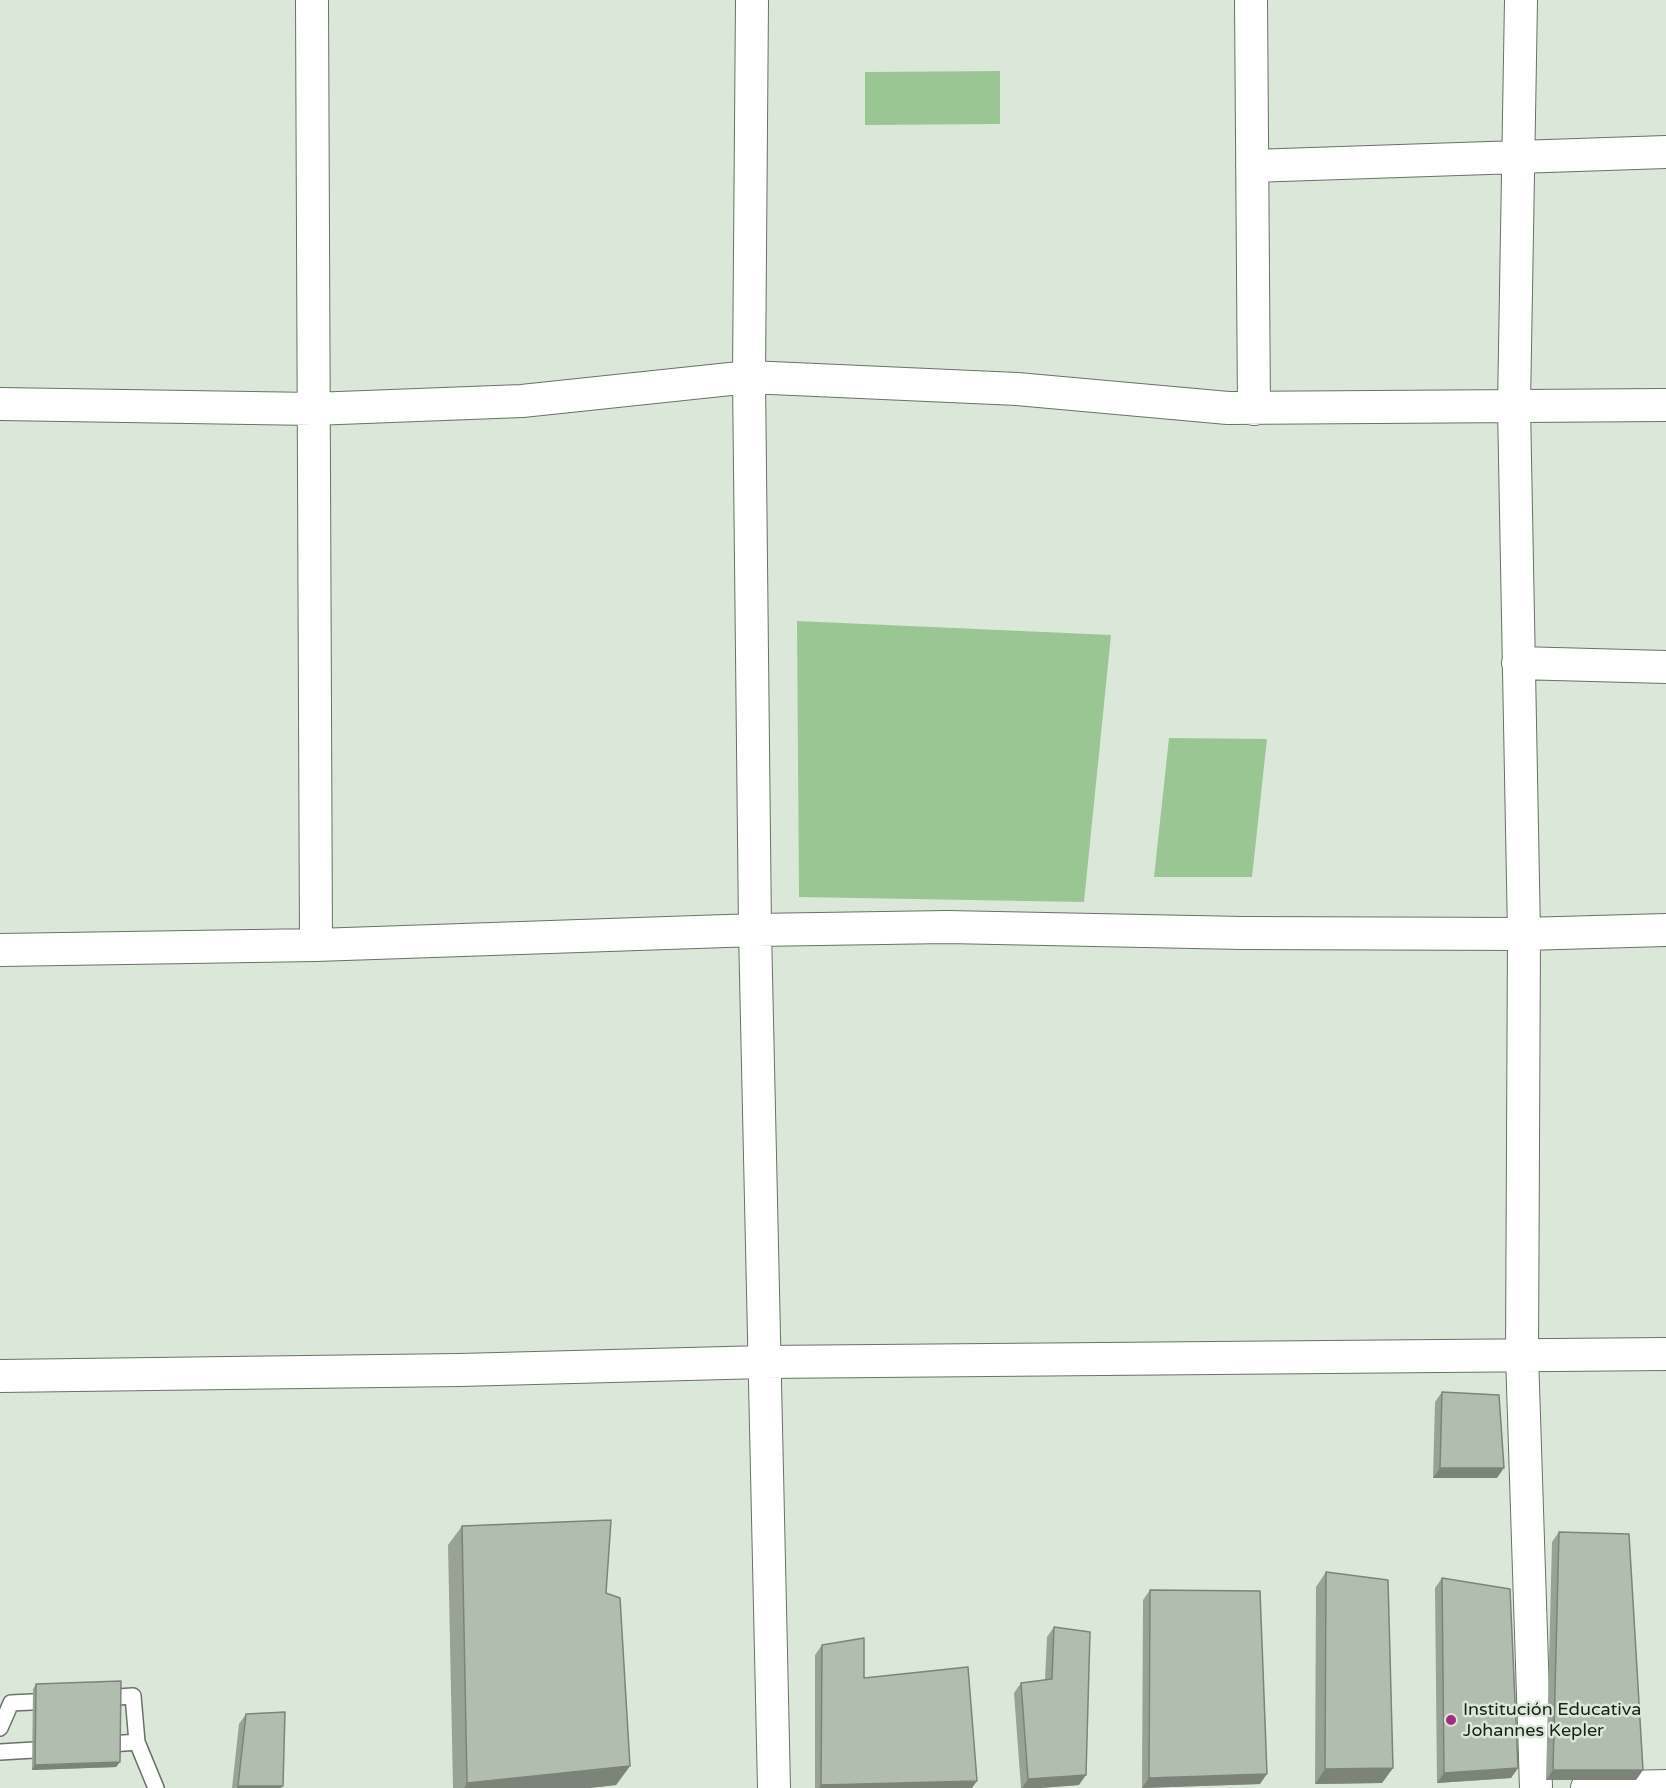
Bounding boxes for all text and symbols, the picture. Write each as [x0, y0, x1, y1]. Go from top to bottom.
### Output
place label: Institución Educativa Johannes Kepler [1463, 1699, 1641, 1742]
marker: Institución Educativa Johannes Kepler [1444, 1713, 1458, 1727]

